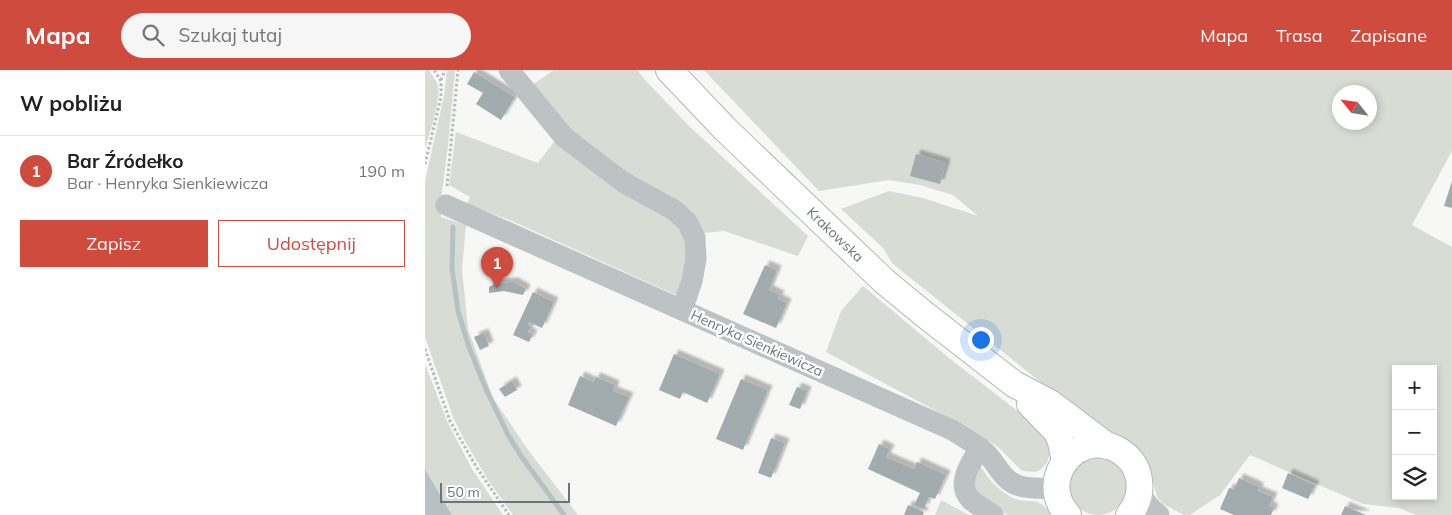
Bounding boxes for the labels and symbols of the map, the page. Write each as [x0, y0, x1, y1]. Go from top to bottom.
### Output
north arrow [1332, 85, 1377, 130]
street label: Krakowska [803, 203, 868, 266]
pin: 1 [481, 247, 513, 288]
street label: Henryka Sienkiewicza [688, 306, 826, 380]
your location [968, 327, 994, 353]
scale bar [440, 480, 570, 503]

